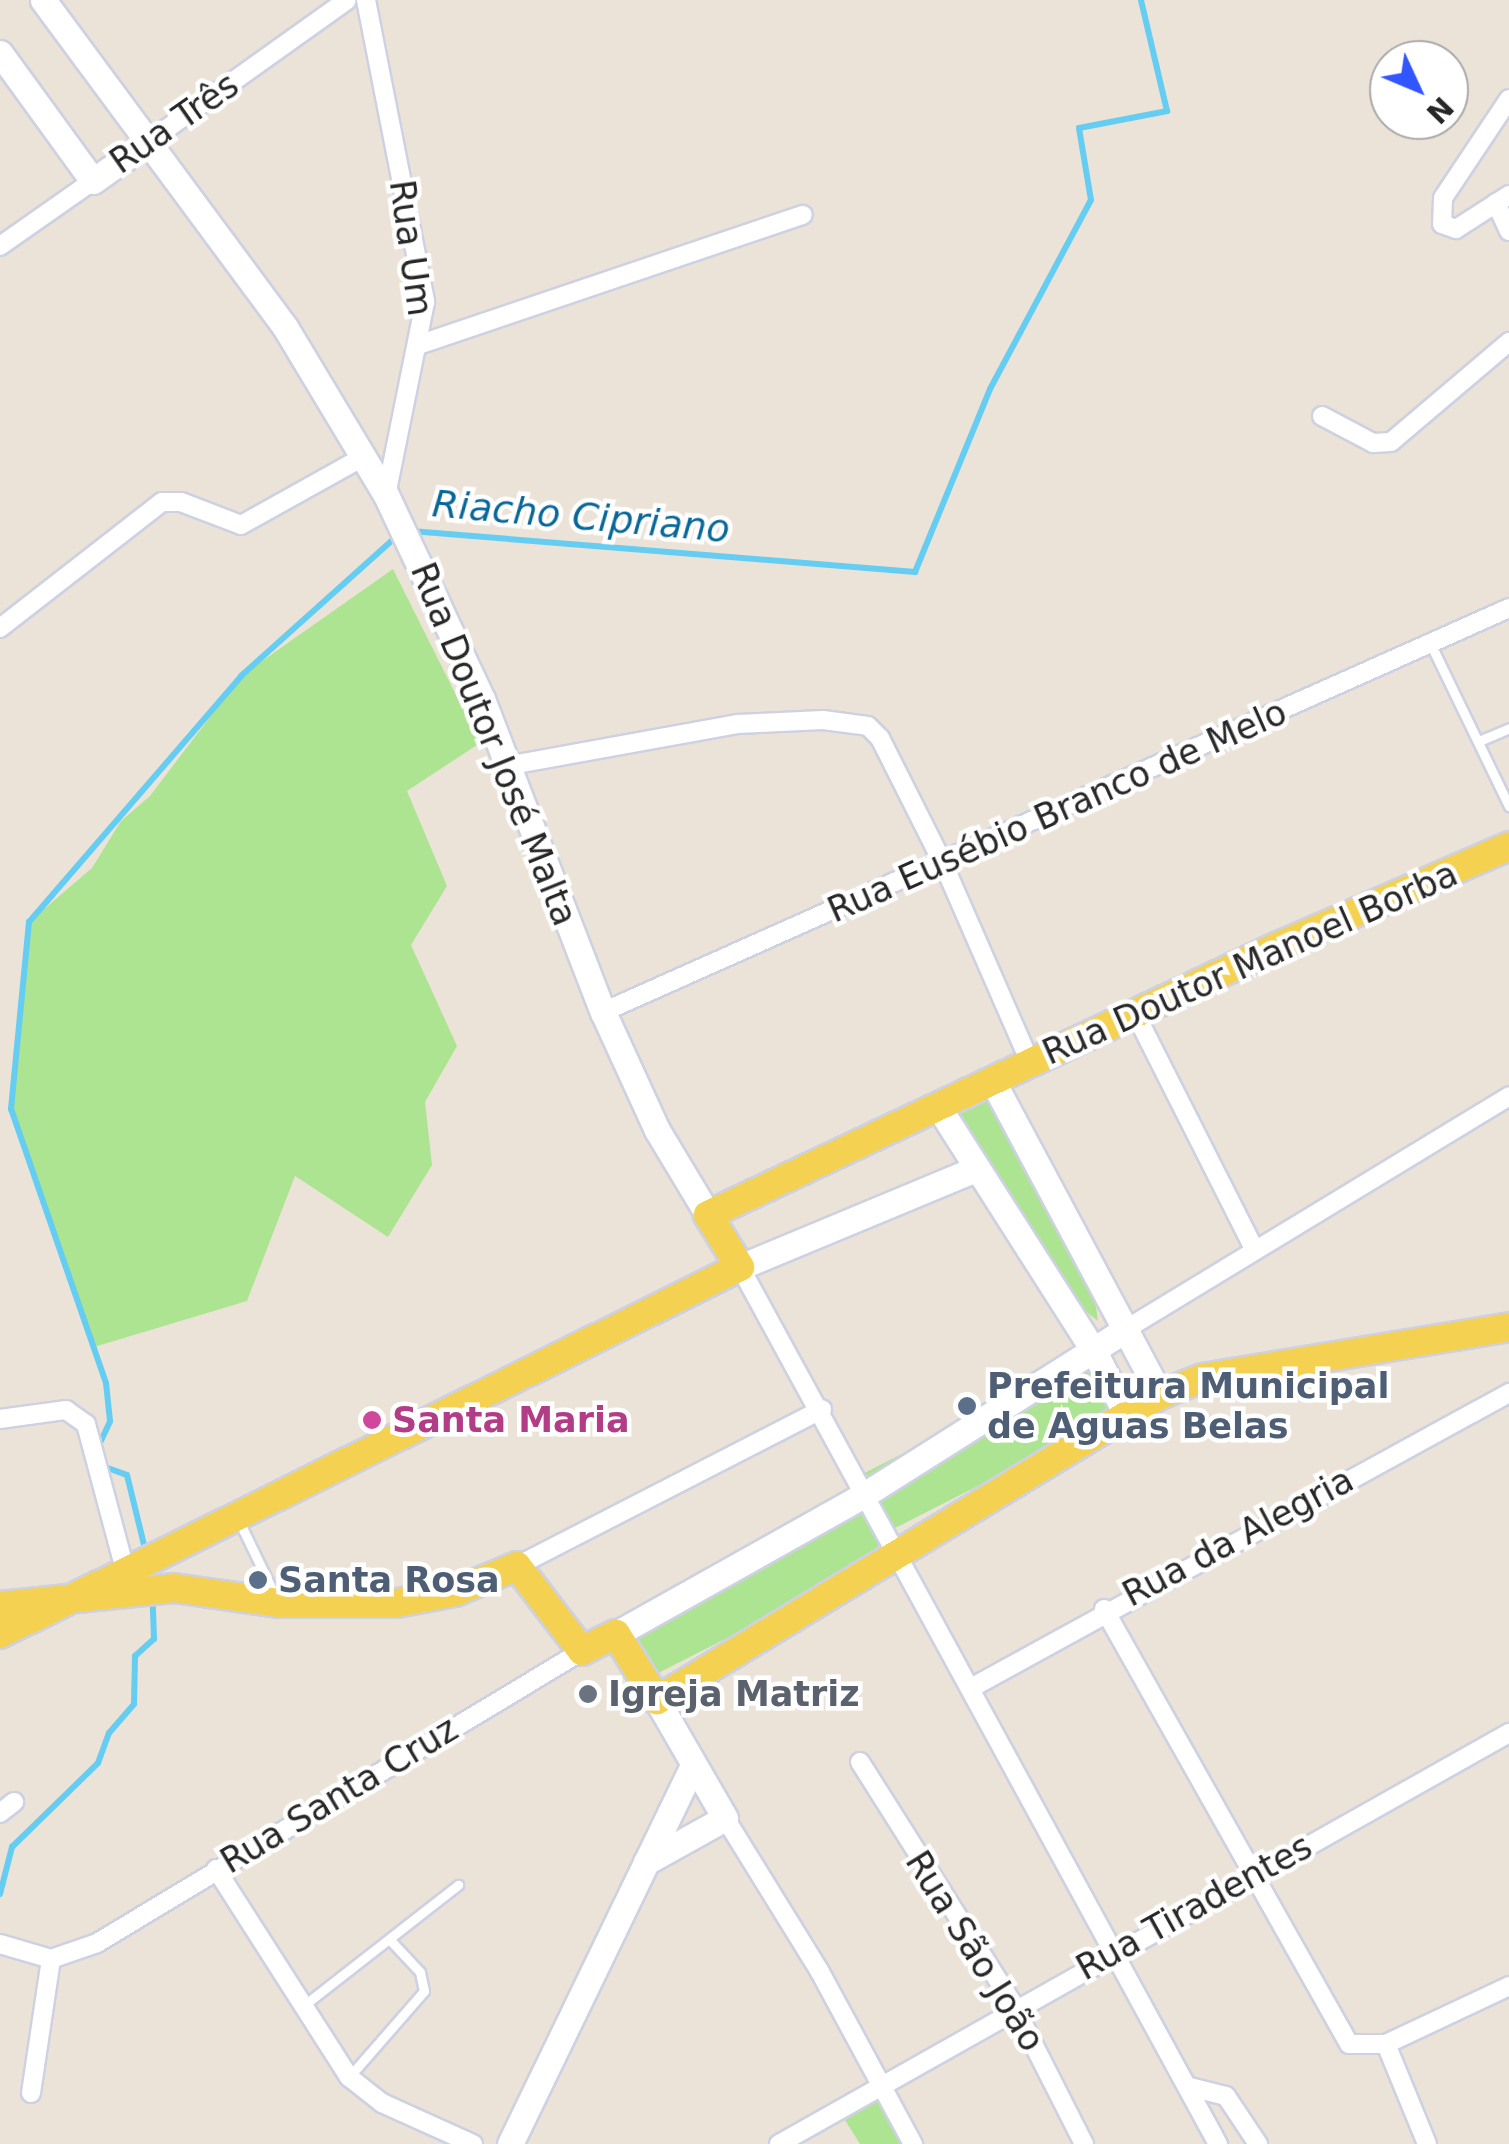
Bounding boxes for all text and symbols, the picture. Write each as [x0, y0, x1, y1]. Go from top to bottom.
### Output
north arrow [1369, 40, 1469, 140]
street label: Rua Três [102, 64, 246, 182]
text: N [1419, 90, 1460, 130]
street label: Rua Um [381, 177, 441, 319]
water label: Riacho Cipriano [430, 481, 732, 553]
street label: Rua Doutor José Malta [402, 556, 586, 932]
street label: Rua Eusébio Branco de Melo [821, 691, 1293, 931]
street label: Rua Doutor Manoel Borba [1036, 852, 1464, 1074]
place label: Prefeitura Municipal de Aguas Belas [987, 1365, 1389, 1447]
marker: Prefeitura Municipal de Aguas Belas [956, 1395, 978, 1417]
place label: Santa Maria [392, 1399, 630, 1441]
marker: Santa Maria [361, 1409, 383, 1431]
street label: Rua da Alegria [1115, 1459, 1361, 1615]
place label: Santa Rosa [278, 1559, 500, 1601]
marker: Santa Rosa [247, 1569, 269, 1591]
place label: Igreja Matriz [608, 1673, 860, 1715]
marker: Igreja Matriz [577, 1683, 599, 1705]
street label: Rua Santa Cruz [213, 1708, 465, 1882]
street label: Rua Tiradentes [1069, 1825, 1319, 1989]
street label: Rua São João [897, 1843, 1053, 2059]

